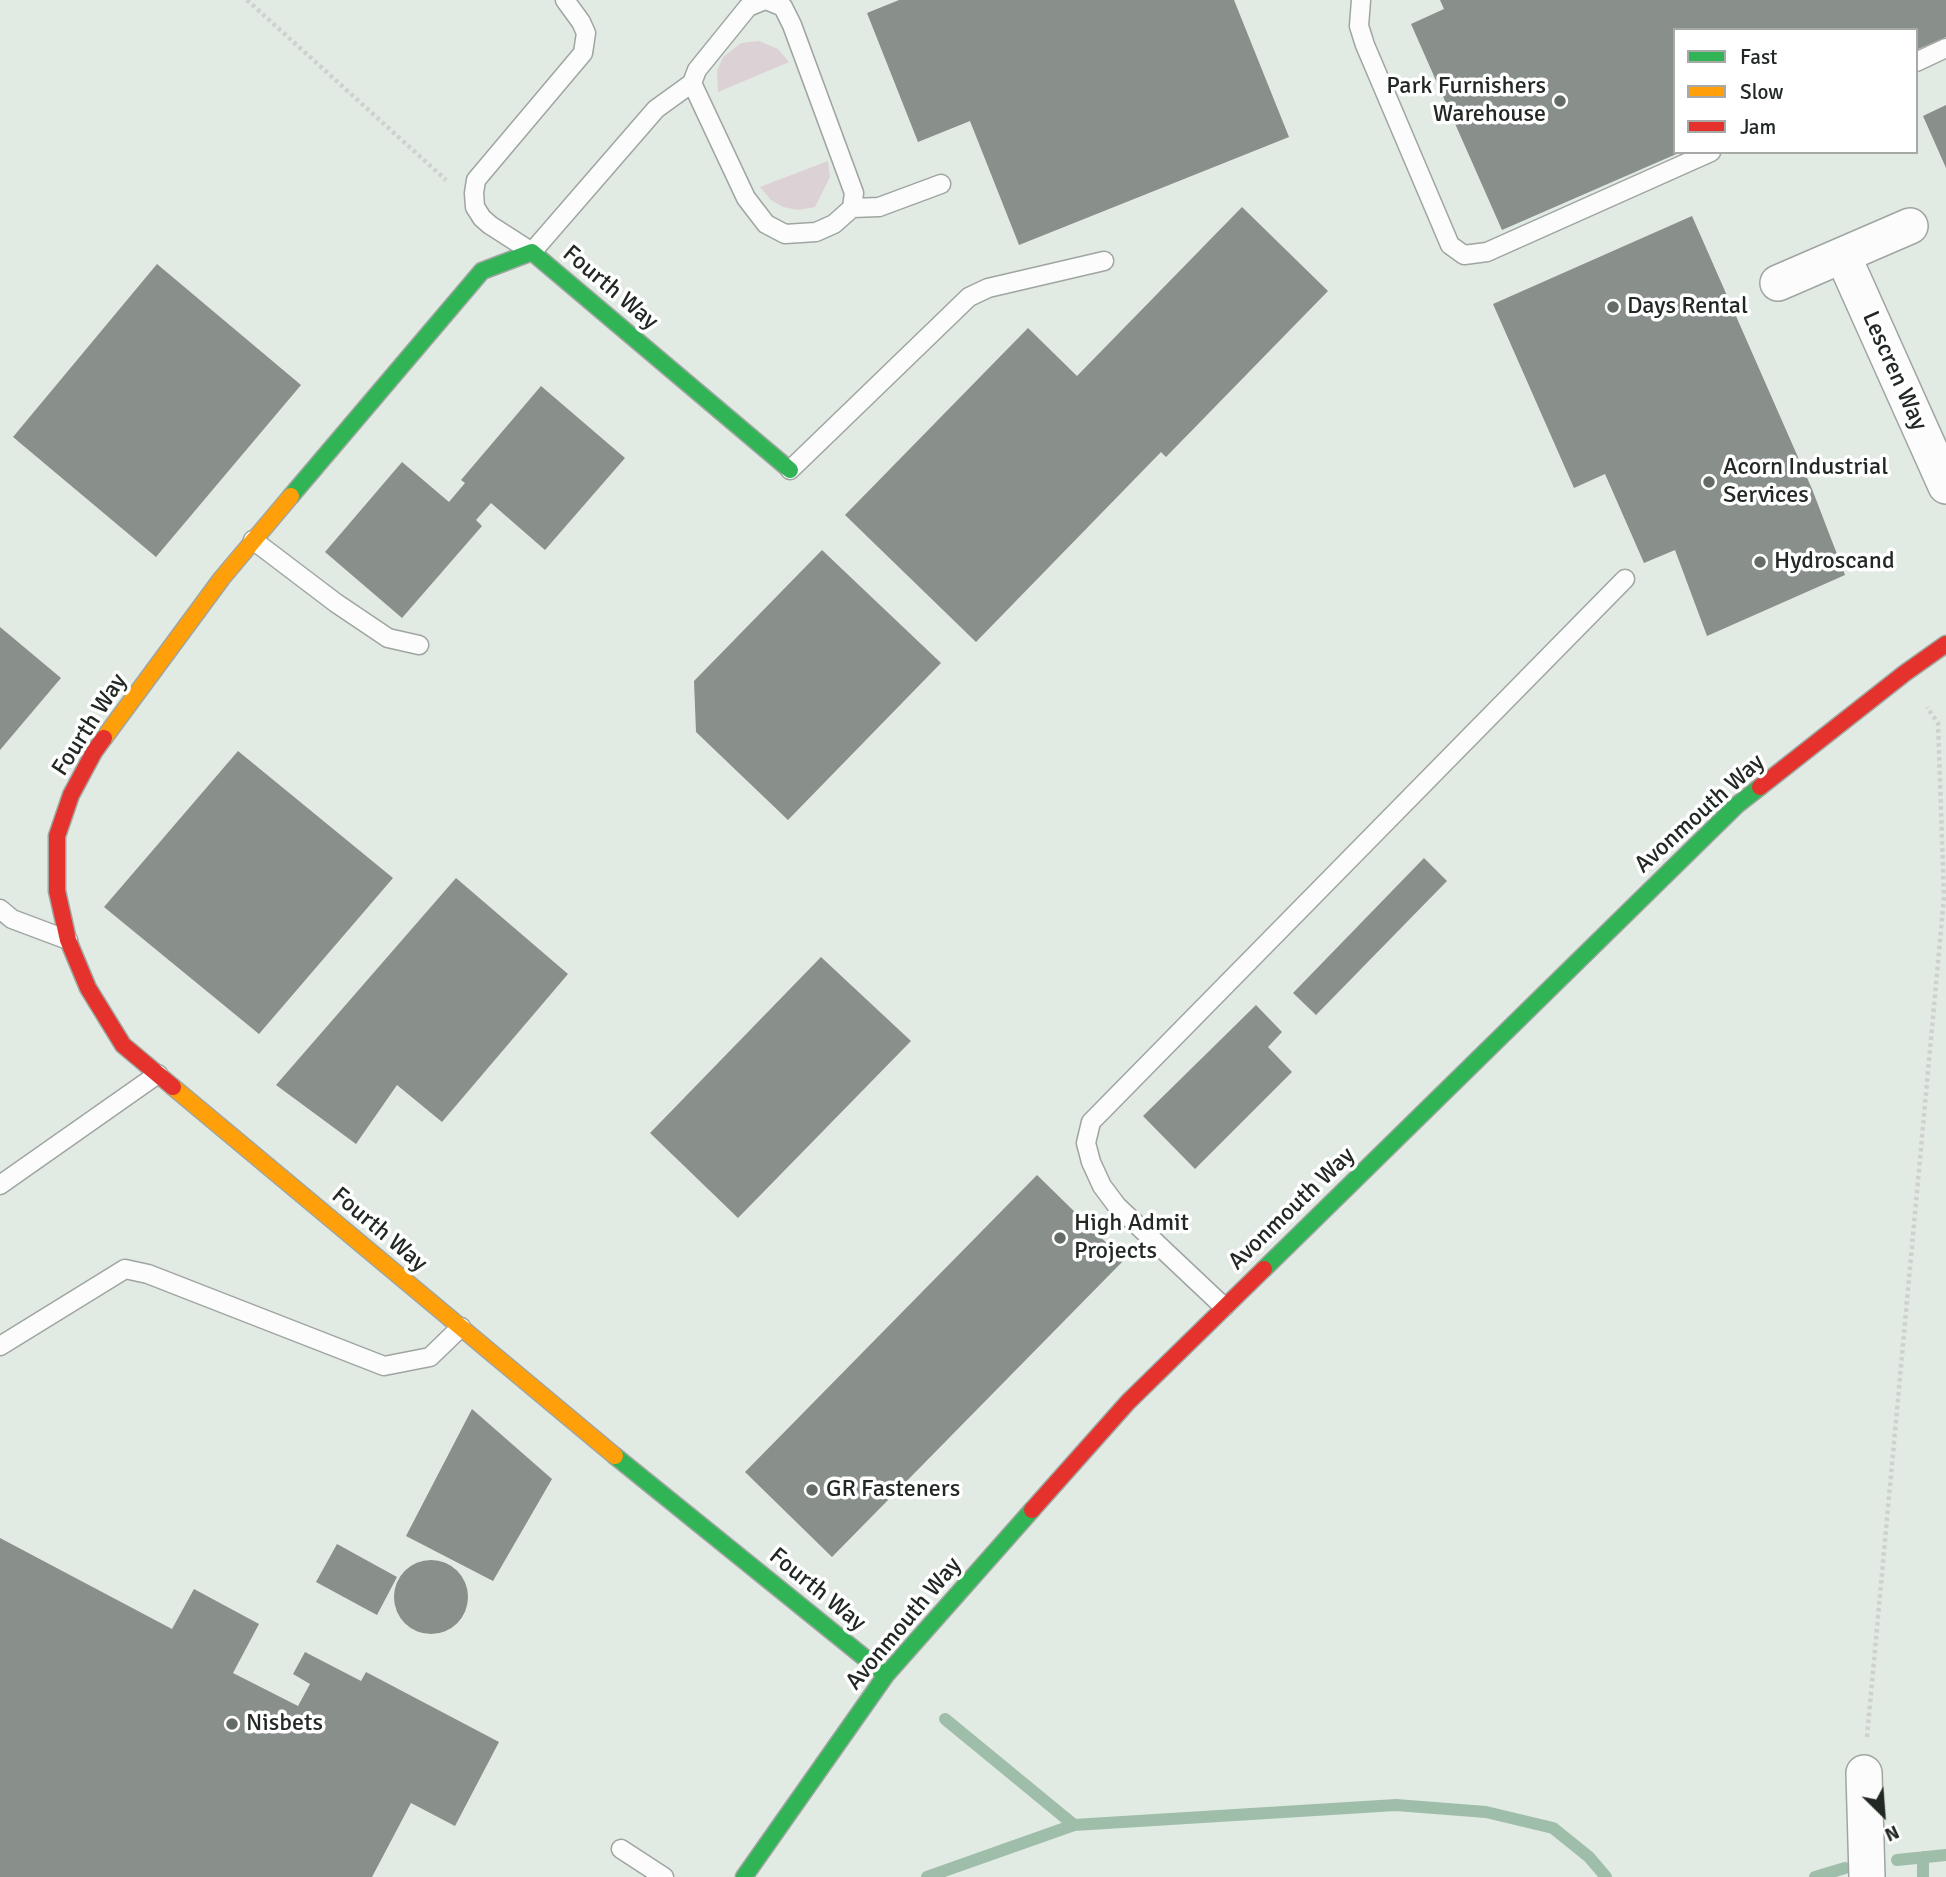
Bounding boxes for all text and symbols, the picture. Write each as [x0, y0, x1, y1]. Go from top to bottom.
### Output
legend [1673, 28, 1918, 154]
text: Fast [1740, 44, 1777, 70]
place label: Park Furnishers Warehouse [1386, 73, 1546, 129]
text: Slow [1740, 79, 1784, 105]
marker: Park Furnishers Warehouse [1552, 93, 1568, 109]
text: Jam [1740, 114, 1776, 140]
street label: Fourth Way [556, 240, 664, 336]
place label: Days Rental [1627, 293, 1748, 321]
marker: Days Rental [1605, 299, 1621, 315]
street label: Lescren Way [1855, 307, 1933, 435]
place label: Acorn Industrial Services [1723, 454, 1888, 510]
marker: Acorn Industrial Services [1701, 474, 1717, 490]
place label: Hydroscand [1774, 548, 1895, 576]
marker: Hydroscand [1752, 554, 1768, 570]
street label: Fourth Way [46, 668, 134, 782]
street label: Avonmouth Way [1629, 748, 1771, 880]
street label: Avonmouth Way [1223, 1141, 1361, 1277]
street label: Fourth Way [325, 1182, 433, 1278]
place label: High Admit Projects [1074, 1210, 1189, 1266]
marker: High Admit Projects [1052, 1230, 1068, 1246]
place label: GR Fasteners [826, 1476, 960, 1504]
marker: GR Fasteners [804, 1482, 820, 1498]
street label: Fourth Way [763, 1542, 871, 1638]
street label: Avonmouth Way [840, 1552, 968, 1696]
place label: Nisbets [246, 1710, 323, 1738]
marker: Nisbets [224, 1716, 240, 1732]
north arrow [1848, 1779, 1918, 1849]
text: N [1881, 1819, 1903, 1847]

